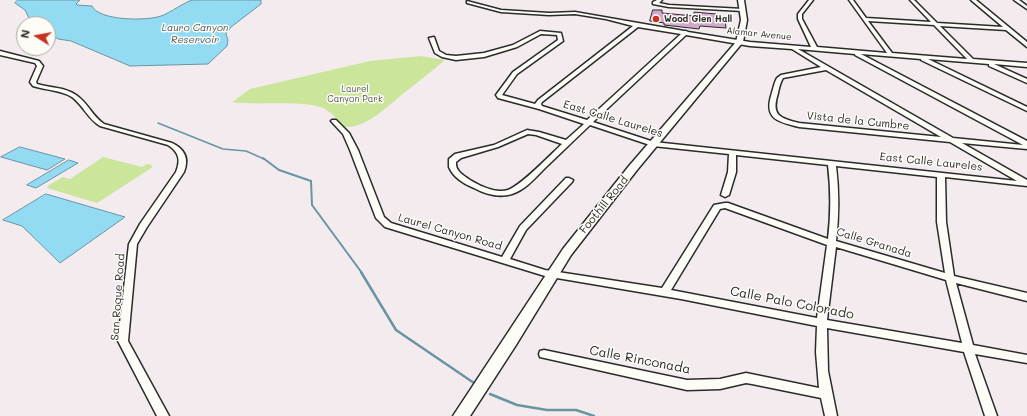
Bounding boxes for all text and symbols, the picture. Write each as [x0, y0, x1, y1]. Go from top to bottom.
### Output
marker: Wood Glen Hall [651, 14, 661, 24]
place label: Wood Glen Hall [664, 14, 732, 24]
north arrow [16, 16, 56, 56]
water label: Lauro Canyon Reservoir [162, 22, 228, 46]
street label: Alamar Avenue [726, 25, 792, 43]
text: N [17, 28, 33, 39]
park label: Laurel Canyon Park [327, 84, 383, 105]
street label: East Calle Laureles [562, 98, 664, 140]
street label: Vista de la Cumbre [806, 109, 910, 133]
street label: East Calle Laureles [879, 150, 983, 174]
street label: Foothill Road [577, 174, 631, 236]
street label: Laurel Canyon Road [397, 211, 503, 253]
street label: Calle Granada [835, 225, 913, 261]
street label: San Roque Road [108, 253, 128, 341]
street label: Calle Palo Colorado [729, 283, 855, 323]
street label: Calle Rinconada [588, 343, 692, 377]

